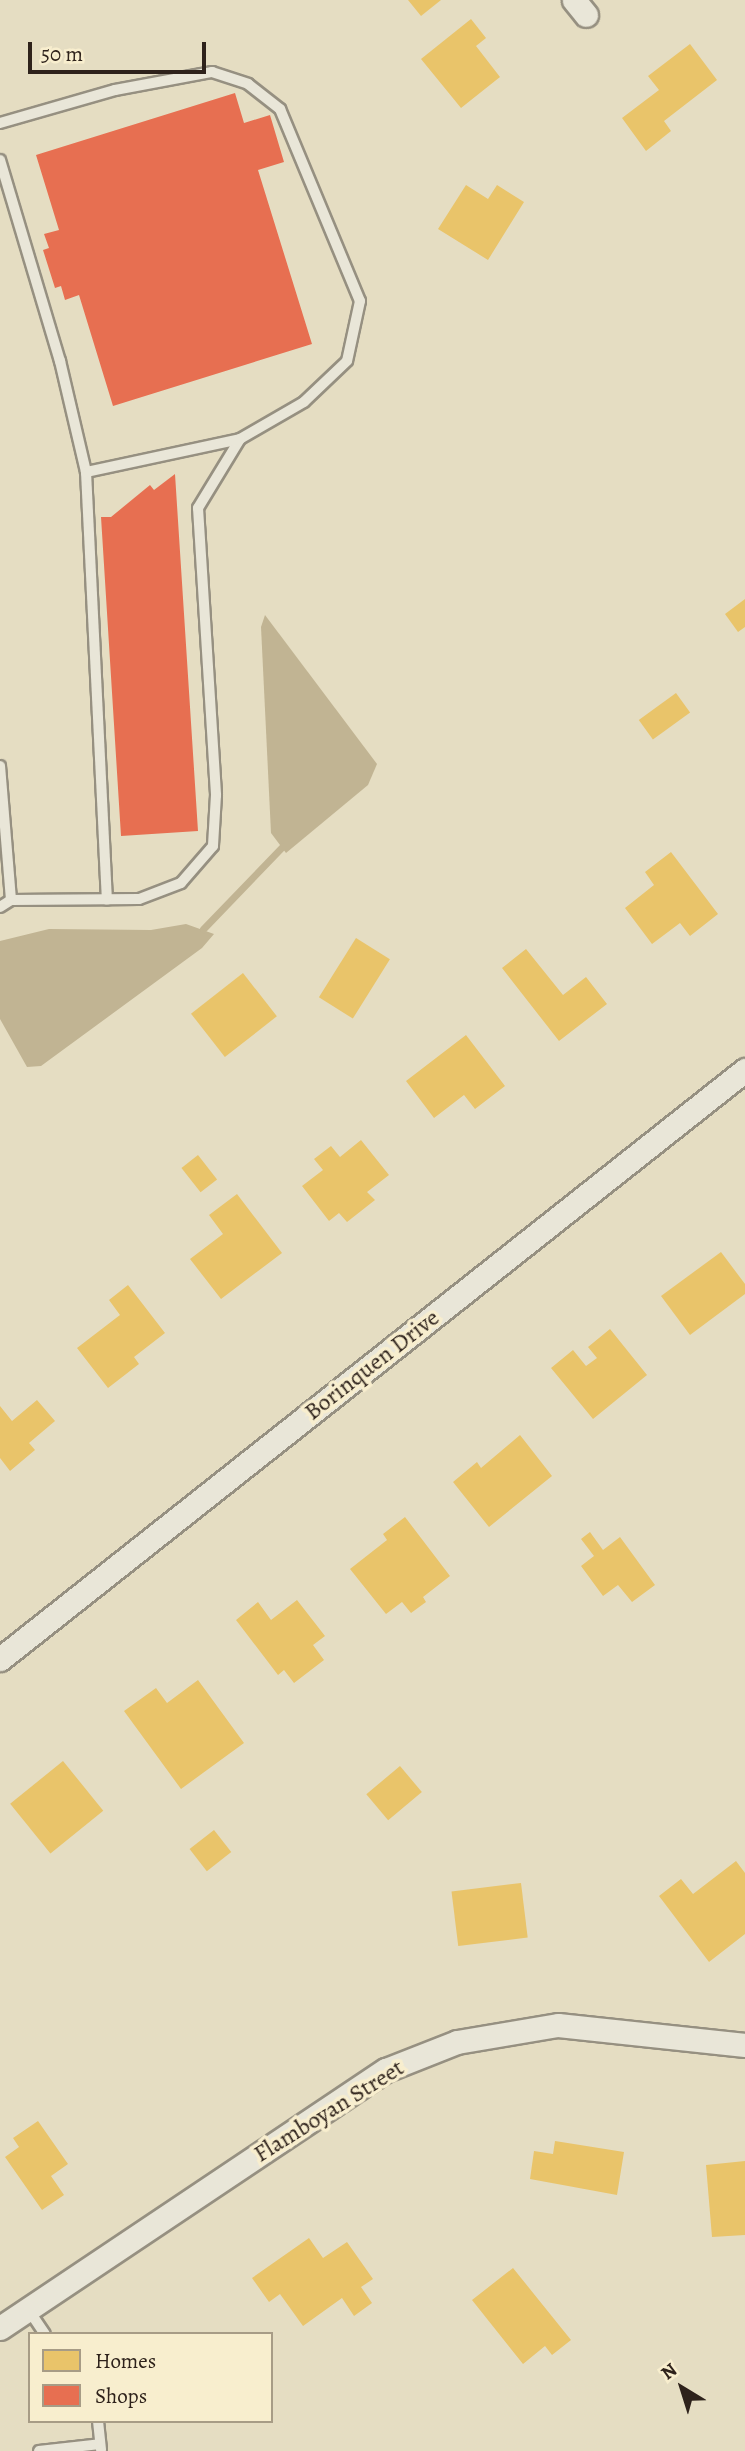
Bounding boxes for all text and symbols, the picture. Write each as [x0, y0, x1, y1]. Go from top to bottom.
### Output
scale bar [32, 28, 210, 72]
text: 50 m [41, 40, 83, 68]
street label: Borinquen Drive [299, 1303, 445, 1427]
street label: Flamboyan Street [249, 2053, 409, 2169]
legend [28, 2332, 273, 2423]
text: Homes [95, 2347, 156, 2375]
north arrow [647, 2353, 717, 2423]
text: N [656, 2357, 683, 2386]
text: Shops [95, 2382, 147, 2410]

